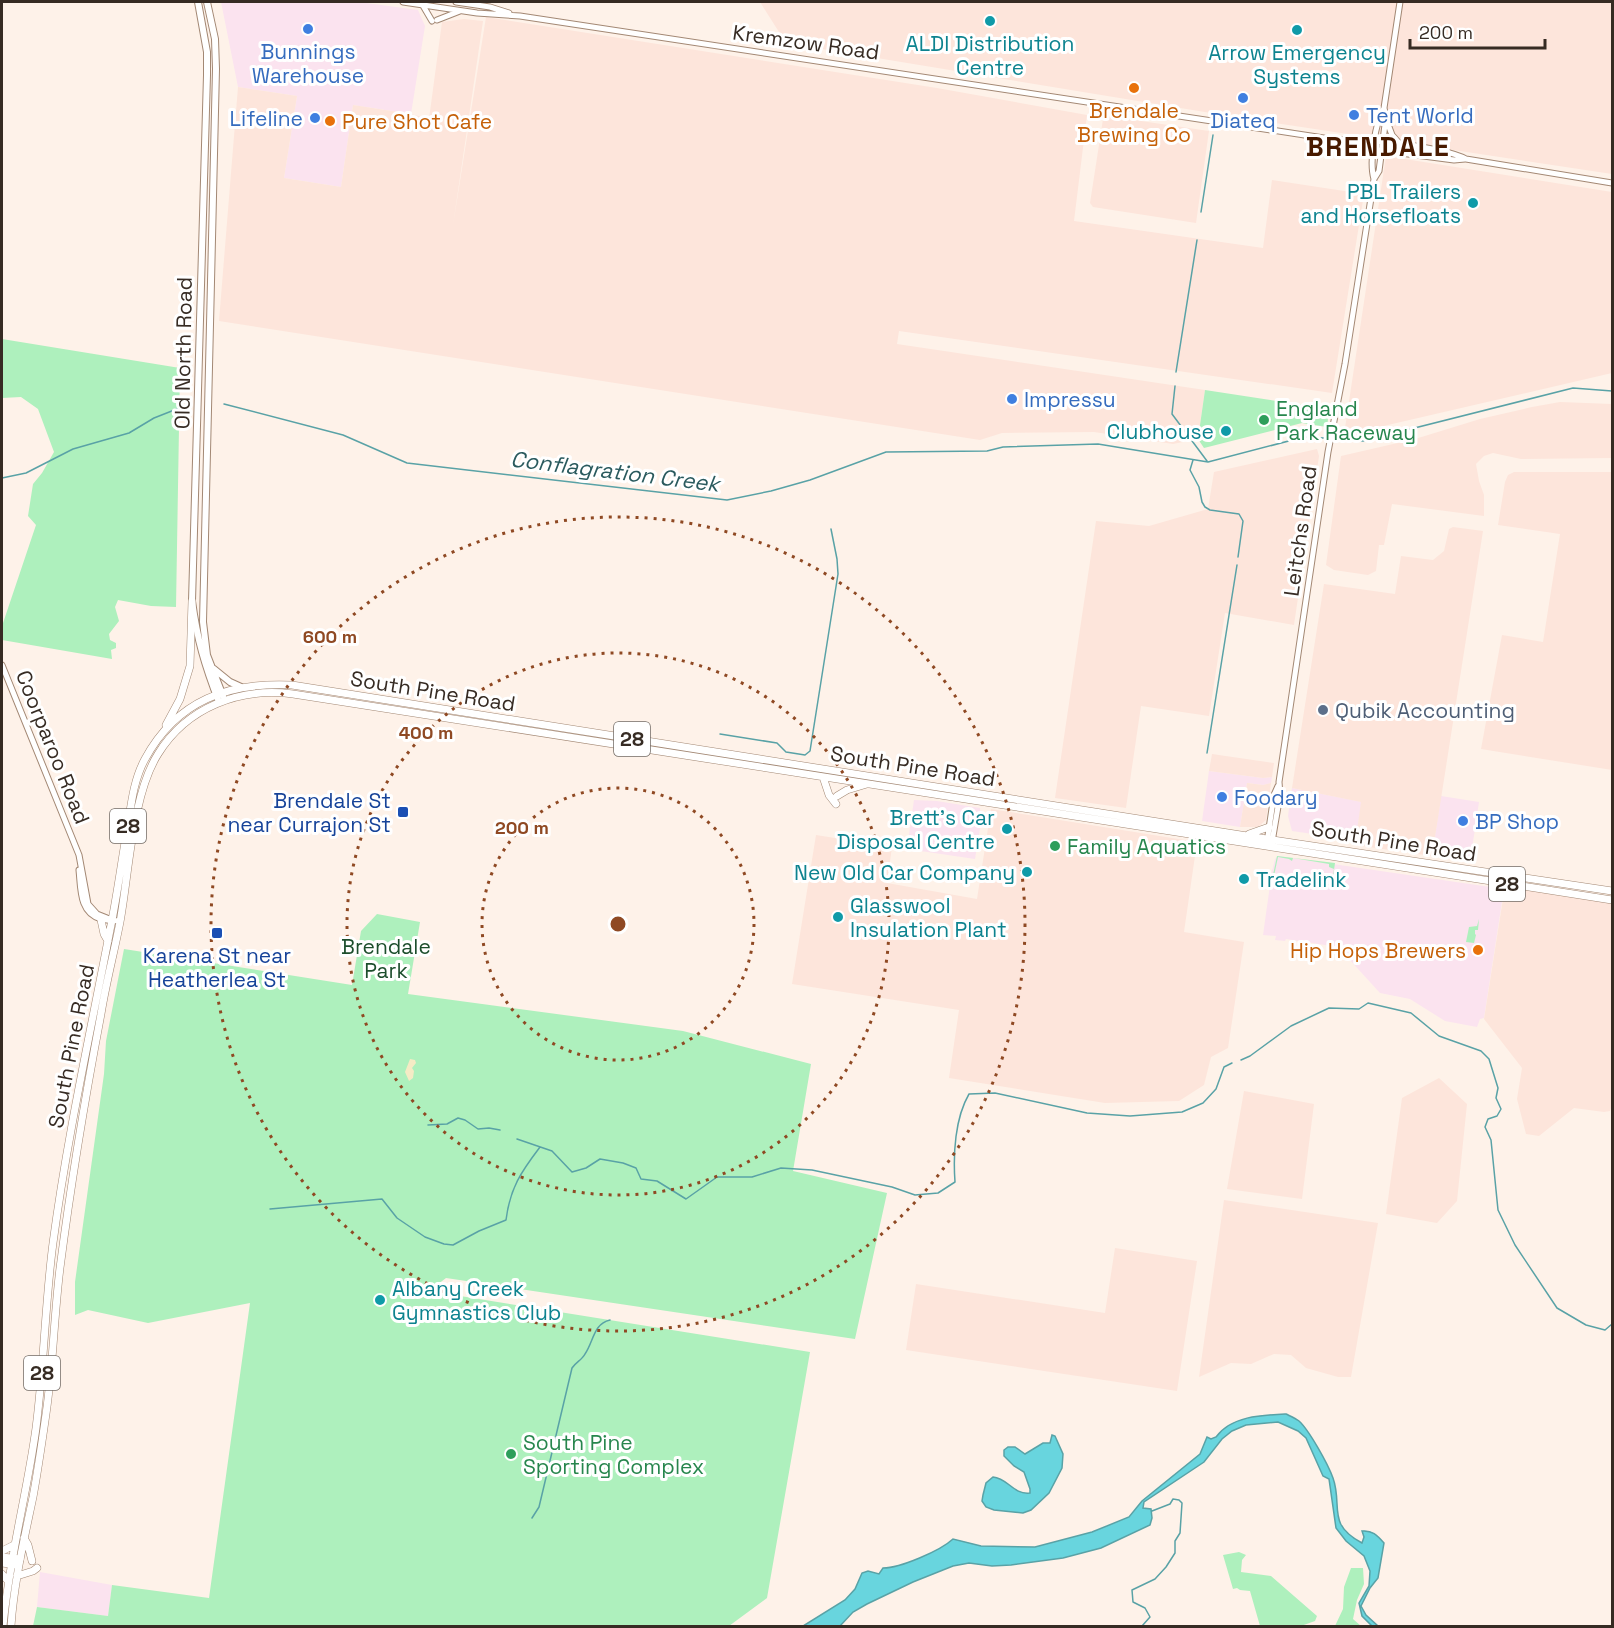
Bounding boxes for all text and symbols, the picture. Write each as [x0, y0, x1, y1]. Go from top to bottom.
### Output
scale bar [1410, 12, 1545, 50]
marker: ALDI Distribution Centre [983, 14, 997, 28]
street label: Kremzow Road [731, 18, 881, 66]
text: 200 m [1419, 21, 1473, 44]
marker: Bunnings Warehouse [301, 22, 315, 36]
marker: Arrow Emergency Systems [1290, 23, 1304, 37]
place label: ALDI Distribution Centre [906, 30, 1074, 81]
place label: Bunnings Warehouse [252, 38, 364, 89]
place label: Arrow Emergency Systems [1208, 39, 1386, 90]
marker: Brendale Brewing Co [1127, 81, 1141, 95]
marker: Diateq [1236, 91, 1250, 105]
place label: Brendale Brewing Co [1077, 97, 1191, 148]
place label: Tent World [1366, 102, 1474, 129]
place label: Lifeline [230, 105, 303, 132]
place label: Diateq [1210, 107, 1276, 134]
place label: Pure Shot Cafe [342, 108, 492, 135]
marker: Tent World [1347, 108, 1361, 122]
marker: Lifeline [308, 111, 322, 125]
marker: Pure Shot Cafe [323, 114, 337, 128]
district label: BRENDALE [1306, 129, 1450, 164]
place label: PBL Trailers and Horsefloats [1301, 178, 1461, 229]
marker: PBL Trailers and Horsefloats [1466, 196, 1480, 210]
street label: Old North Road [168, 277, 198, 429]
place label: Impressu [1024, 386, 1116, 413]
marker: Impressu [1005, 392, 1019, 406]
place label: England Park Raceway [1276, 395, 1416, 446]
marker: England Park Raceway [1257, 413, 1271, 427]
place label: Clubhouse [1107, 418, 1214, 445]
marker: Clubhouse [1219, 424, 1233, 438]
water label: Conflagration Creek [509, 444, 723, 498]
street label: Leitchs Road [1277, 464, 1323, 598]
text: 600 m [303, 625, 357, 648]
street label: South Pine Road [349, 665, 517, 717]
street label: Coorparoo Road [10, 666, 96, 828]
place label: Qubik Accounting [1335, 697, 1515, 724]
marker: Qubik Accounting [1316, 703, 1330, 717]
text: 400 m [399, 721, 453, 744]
road number: 28 [614, 722, 650, 756]
street label: South Pine Road [829, 740, 997, 792]
place label: Foodary [1234, 784, 1318, 811]
place label: Brendale St near Currajon St [227, 787, 391, 838]
marker: Foodary [1215, 790, 1229, 804]
place label: Brett's Car Disposal Centre [837, 804, 995, 855]
marker: Brendale St near Currajon St [396, 805, 410, 819]
place label: BP Shop [1475, 808, 1559, 835]
road number: 28 [110, 809, 146, 843]
marker: BP Shop [1456, 814, 1470, 828]
street label: South Pine Road [1310, 815, 1478, 867]
text: 200 m [495, 816, 549, 839]
marker: Brett's Car Disposal Centre [1000, 822, 1014, 836]
place label: Family Aquatics [1067, 833, 1226, 860]
marker: Family Aquatics [1048, 839, 1062, 853]
place label: New Old Car Company [794, 859, 1015, 886]
marker: New Old Car Company [1020, 865, 1034, 879]
place label: Tradelink [1256, 866, 1347, 893]
road number: 28 [1489, 867, 1525, 901]
marker: Tradelink [1237, 872, 1251, 886]
place label: Glasswool Insulation Plant [850, 892, 1007, 943]
marker: Glasswool Insulation Plant [831, 910, 845, 924]
centre of rings [608, 914, 628, 934]
marker: Karena St near Heatherlea St [210, 926, 224, 940]
park label: Brendale Park [341, 933, 431, 984]
place label: Hip Hops Brewers [1290, 937, 1466, 964]
place label: Karena St near Heatherlea St [143, 942, 291, 993]
marker: Hip Hops Brewers [1471, 943, 1485, 957]
street label: South Pine Road [42, 962, 100, 1130]
place label: Albany Creek Gymnastics Club [392, 1275, 561, 1326]
marker: Albany Creek Gymnastics Club [373, 1293, 387, 1307]
road number: 28 [24, 1356, 60, 1390]
place label: South Pine Sporting Complex [523, 1429, 704, 1480]
marker: South Pine Sporting Complex [504, 1447, 518, 1461]

